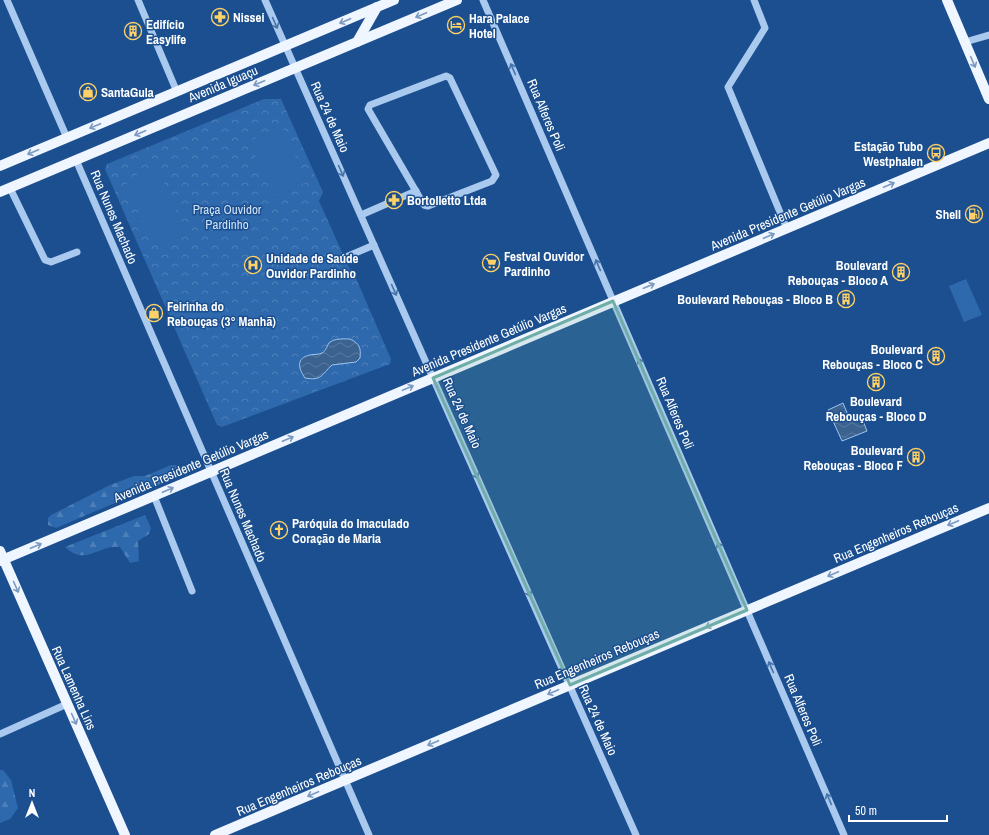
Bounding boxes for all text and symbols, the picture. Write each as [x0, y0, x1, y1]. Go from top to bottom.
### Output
pharmacy icon: Nissei [210, 7, 230, 27]
place label: Nissei [233, 9, 264, 26]
place label: Hara Palace Hotel [469, 10, 530, 42]
one-way arrow [416, 12, 428, 19]
hotel icon: Hara Palace Hotel [446, 15, 466, 35]
place label: Edifício Easylife [146, 16, 186, 48]
one-way arrow [272, 16, 280, 28]
one-way arrow [340, 17, 352, 25]
building icon: Edifício Easylife [123, 21, 143, 41]
one-way arrow [970, 55, 977, 67]
street label: Avenida Iguaçu [185, 62, 260, 107]
one-way arrow [509, 63, 516, 75]
street label: Rua Alferes Poli [523, 76, 569, 154]
street label: Rua 24 de Maio [307, 79, 353, 155]
one-way arrow [254, 80, 266, 87]
shop icon: SantaGula [78, 82, 98, 102]
place label: SantaGula [101, 84, 154, 101]
one-way arrow [89, 123, 101, 130]
one-way arrow [134, 130, 146, 137]
place label: Estação Tubo Westphalen [854, 138, 923, 170]
bus stop icon: Estação Tubo Westphalen [926, 143, 946, 163]
one-way arrow [28, 149, 40, 156]
one-way arrow [338, 165, 345, 177]
street label: Rua Nunes Machado [87, 168, 141, 266]
street label: Avenida Presidente Getúlio Vargas [707, 174, 868, 255]
one-way arrow [883, 181, 895, 188]
pharmacy icon: Bortolletto Ltda [384, 190, 404, 210]
place label: Bortolletto Ltda [407, 192, 486, 209]
park label: Praça Ouvidor Pardinho [193, 201, 262, 233]
fuel station icon: Shell [964, 204, 984, 224]
place label: Shell [936, 206, 961, 223]
one-way arrow [763, 232, 775, 239]
place label: Festval Ouvidor Pardinho [504, 248, 585, 280]
place label: Unidade de Saúde Ouvidor Pardinho [266, 250, 358, 282]
supermarket icon: Festval Ouvidor Pardinho [481, 253, 501, 273]
hospital icon: Unidade de Saúde Ouvidor Pardinho [243, 255, 263, 275]
place label: Boulevard Rebouças - Bloco A [788, 257, 888, 289]
one-way arrow [594, 260, 601, 272]
building icon: Boulevard Rebouças - Bloco A [891, 262, 911, 282]
one-way arrow [643, 282, 655, 289]
one-way arrow [391, 283, 398, 295]
building icon: Boulevard Rebouças - Bloco B [836, 289, 856, 309]
place label: Boulevard Rebouças - Bloco B [677, 291, 833, 308]
place label: Feirinha do Rebouças (3° Manhã) [167, 298, 276, 330]
street label: Avenida Presidente Getúlio Vargas [408, 300, 569, 381]
shop icon: Feirinha do Rebouças (3° Manhã) [144, 303, 164, 323]
place label: Boulevard Rebouças - Bloco C [822, 341, 923, 373]
building icon: Boulevard Rebouças - Bloco C [926, 346, 946, 366]
one-way arrow [636, 359, 644, 371]
building icon: Boulevard Rebouças - Bloco D [866, 372, 886, 392]
street label: Rua Alferes Poli [652, 374, 698, 452]
street label: Rua 24 de Maio [439, 375, 485, 451]
one-way arrow [401, 384, 413, 392]
place label: Boulevard Rebouças - Bloco D [826, 393, 927, 425]
street label: Avenida Presidente Getúlio Vargas [110, 426, 271, 507]
one-way arrow [282, 435, 294, 442]
place label: Boulevard Rebouças - Bloco F [803, 442, 903, 474]
building icon: Boulevard Rebouças - Bloco F [906, 447, 926, 467]
street label: Rua Nunes Machado [216, 466, 270, 564]
one-way arrow [472, 466, 479, 478]
one-way arrow [162, 486, 174, 493]
street label: Rua Engenheiros Rebouças [831, 499, 961, 567]
place label: Paróquia do Imaculado Coração de Maria [292, 515, 409, 547]
church icon: Paróquia do Imaculado Coração de Maria [269, 520, 289, 540]
one-way arrow [948, 520, 960, 527]
one-way arrow [29, 542, 41, 549]
one-way arrow [716, 542, 723, 554]
one-way arrow [828, 570, 840, 578]
one-way arrow [13, 580, 20, 592]
one-way arrow [525, 585, 532, 597]
one-way arrow [705, 622, 717, 630]
street label: Rua Engenheiros Rebouças [532, 625, 662, 693]
street label: Rua Lamenha Lins [48, 643, 100, 733]
one-way arrow [767, 661, 775, 673]
street label: Rua Alferes Poli [780, 671, 826, 749]
street label: Rua 24 de Maio [575, 682, 621, 758]
one-way arrow [547, 689, 559, 697]
one-way arrow [71, 712, 78, 724]
one-way arrow [427, 740, 439, 747]
street label: Rua Engenheiros Rebouças [234, 752, 364, 820]
north arrow [12, 783, 52, 823]
text: N [29, 786, 35, 800]
one-way arrow [307, 790, 319, 798]
one-way arrow [824, 794, 832, 806]
scale bar [849, 797, 947, 823]
text: 50 m [855, 803, 877, 819]

